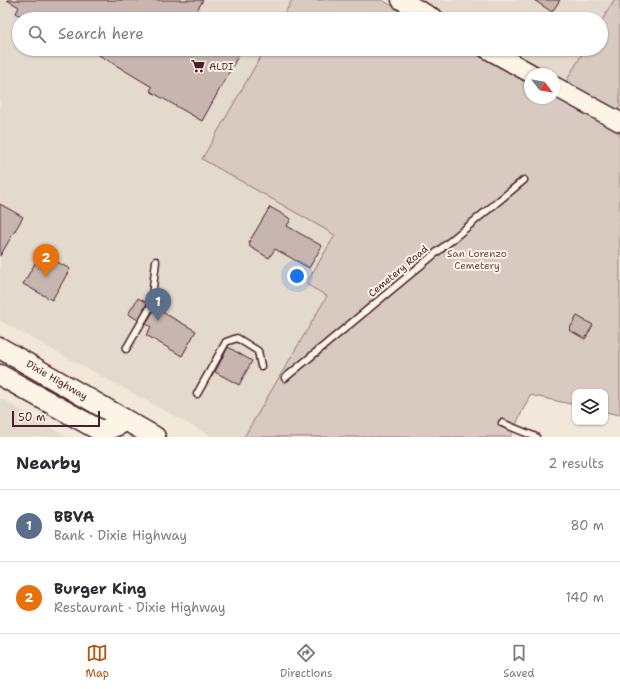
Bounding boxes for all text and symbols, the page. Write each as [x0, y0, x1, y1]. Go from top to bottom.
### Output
search box [12, 12, 608, 56]
icon: search [26, 23, 48, 45]
text: Search here [58, 24, 144, 44]
supermarket icon: ALDI [190, 58, 206, 74]
place label: ALDI [209, 60, 234, 73]
north arrow [524, 68, 560, 104]
street label: Cemetery Road [366, 242, 431, 300]
pin: 2 [33, 244, 59, 277]
park label: San Lorenzo Cemetery [447, 247, 507, 272]
your location [287, 266, 307, 286]
pin: 1 [145, 288, 171, 321]
street label: Dixie Highway [24, 357, 90, 403]
map controls [572, 389, 608, 425]
button: layers [572, 389, 608, 425]
scale bar [12, 409, 100, 428]
text: 50 m [18, 410, 46, 425]
text: Nearby [16, 452, 81, 474]
text: 2 results [548, 455, 604, 472]
text: BBVA [54, 507, 94, 527]
text: 1 [26, 517, 32, 534]
text: 80 m [570, 517, 604, 534]
text: Bank · Dixie Highway [54, 527, 187, 544]
text: Burger King [54, 579, 146, 599]
text: 2 [24, 589, 34, 606]
text: 140 m [565, 589, 604, 606]
text: Restaurant · Dixie Highway [54, 599, 225, 616]
tab: Map [85, 642, 109, 681]
tab: Directions [280, 642, 332, 681]
tab: Saved [503, 642, 535, 681]

